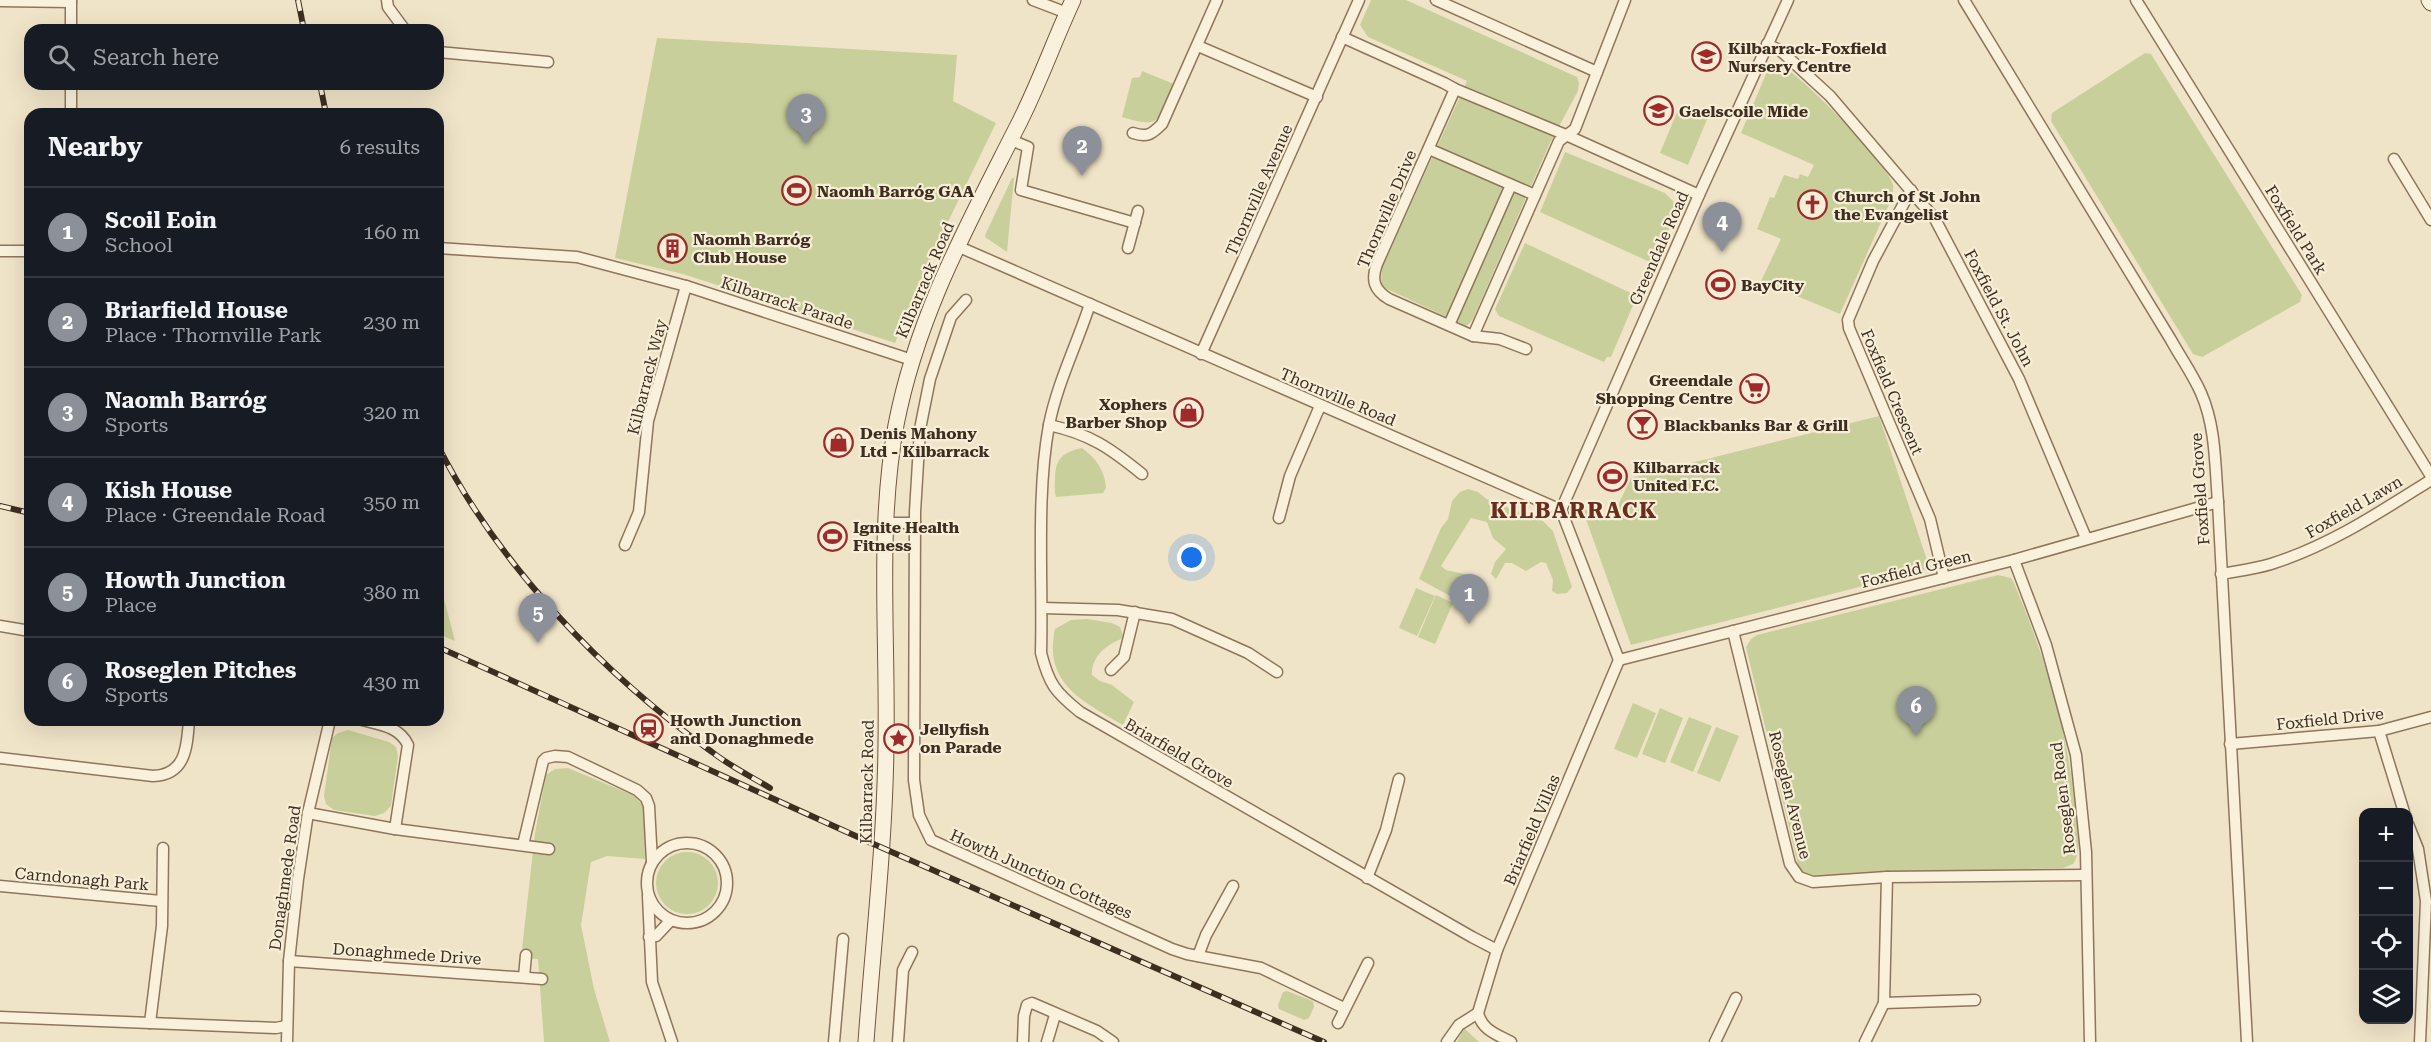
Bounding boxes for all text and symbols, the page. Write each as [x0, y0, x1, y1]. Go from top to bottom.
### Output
search box [24, 24, 444, 90]
place label: Kilbarrack-Foxfield Nursery Centre [1728, 39, 1887, 76]
icon: search [45, 41, 78, 74]
school or university icon: Kilbarrack-Foxfield Nursery Centre [1691, 41, 1723, 73]
text: Search here [93, 45, 219, 70]
pin: 3 [786, 94, 826, 144]
school or university icon: Gaelscoile Mide [1642, 95, 1674, 127]
place label: Gaelscoile Mide [1679, 102, 1808, 121]
street label: Thornville Avenue [1221, 121, 1297, 259]
pin: 2 [1062, 126, 1102, 176]
text: Nearby [48, 132, 142, 162]
text: 6 results [340, 135, 420, 159]
street label: Thornville Drive [1354, 147, 1421, 271]
sports icon: Naomh Barróg GAA [780, 175, 812, 207]
place label: Naomh Barróg GAA [817, 182, 975, 201]
street label: Foxfield Park [2261, 182, 2331, 278]
place label: Church of St John the Evangelist [1834, 187, 1981, 224]
street label: Greendale Road [1625, 188, 1693, 308]
church icon: Church of St John the Evangelist [1797, 189, 1829, 221]
pin: 4 [1702, 202, 1742, 252]
text: Scoil Eoin [105, 208, 217, 233]
street label: Kilbarrack Road [892, 219, 958, 341]
text: 1 [62, 220, 73, 244]
text: 160 m [363, 220, 420, 244]
place label: Naomh Barróg Club House [693, 230, 810, 267]
building icon: Naomh Barróg Club House [656, 232, 688, 264]
text: School [105, 233, 173, 257]
street label: Foxfield St. John [1960, 246, 2038, 370]
sports icon: BayCity [1704, 269, 1736, 301]
street label: Kilbarrack Parade [719, 273, 856, 333]
place label: BayCity [1741, 276, 1804, 295]
text: Briarfield House [105, 298, 288, 323]
text: 2 [62, 310, 73, 334]
text: 230 m [363, 310, 420, 334]
street label: Kilbarrack Way [623, 317, 671, 437]
text: Place · Thornville Park [105, 323, 322, 347]
street label: Foxfield Crescent [1857, 326, 1927, 458]
street label: Thornville Road [1277, 364, 1399, 430]
place label: Greendale Shopping Centre [1596, 371, 1733, 408]
supermarket icon: Greendale Shopping Centre [1738, 373, 1770, 405]
text: Naomh Barróg [105, 388, 266, 413]
place label: Xophers Barber Shop [1066, 395, 1167, 432]
shop icon: Xophers Barber Shop [1172, 397, 1204, 429]
text: 3 [62, 400, 73, 424]
text: 320 m [363, 400, 420, 424]
bar icon: Blackbanks Bar & Grill [1627, 409, 1659, 441]
text: Sports [105, 413, 168, 437]
place label: Blackbanks Bar & Grill [1664, 416, 1849, 435]
place label: Denis Mahony Ltd - Kilbarrack [860, 424, 990, 461]
shop icon: Denis Mahony Ltd - Kilbarrack [823, 426, 855, 458]
street label: Foxfield Grove [2187, 432, 2213, 546]
place label: Kilbarrack United F.C. [1633, 458, 1720, 495]
sports icon: Kilbarrack United F.C. [1596, 460, 1628, 492]
street label: Foxfield Lawn [2302, 472, 2406, 542]
text: Kish House [105, 478, 232, 503]
text: 4 [62, 490, 73, 514]
text: 350 m [363, 490, 420, 514]
district label: KILBARRACK [1490, 498, 1658, 523]
text: Place · Greendale Road [105, 503, 326, 527]
place label: Ignite Health Fitness [853, 518, 960, 555]
sports icon: Ignite Health Fitness [816, 520, 848, 552]
your location [1177, 543, 1206, 572]
street label: Foxfield Green [1859, 546, 1973, 592]
text: Howth Junction [105, 568, 286, 593]
pin: 1 [1450, 574, 1488, 624]
text: 5 [62, 580, 73, 604]
text: 380 m [363, 580, 420, 604]
text: Place [105, 593, 157, 617]
pin: 5 [518, 594, 558, 643]
text: Roseglen Pitches [105, 658, 296, 683]
text: 6 [62, 670, 73, 694]
text: 430 m [363, 670, 420, 694]
text: Sports [105, 683, 168, 707]
pin: 6 [1896, 686, 1936, 736]
street label: Foxfield Drive [2275, 704, 2385, 734]
place label: Howth Junction and Donaghmede [670, 711, 814, 748]
station icon: Howth Junction and Donaghmede [633, 713, 665, 745]
street label: Briarfield Grove [1121, 714, 1237, 792]
street label: Kilbarrack Road [856, 720, 878, 844]
place label: Jellyfish on Parade [920, 720, 1002, 757]
place icon: Jellyfish on Parade [883, 722, 915, 754]
street label: Roseglen Avenue [1765, 729, 1815, 861]
street label: Roseglen Road [2047, 741, 2079, 855]
street label: Briarfield Villas [1500, 771, 1564, 888]
street label: Donaghmede Road [265, 804, 305, 952]
map controls [2359, 808, 2413, 1024]
button: + [2359, 808, 2413, 862]
street label: Howth Junction Cottages [947, 825, 1135, 923]
button: − [2359, 862, 2413, 916]
street label: Carndonagh Park [14, 864, 150, 894]
button: locate [2359, 916, 2413, 970]
street label: Donaghmede Drive [332, 939, 482, 969]
button: layers [2359, 970, 2413, 1024]

